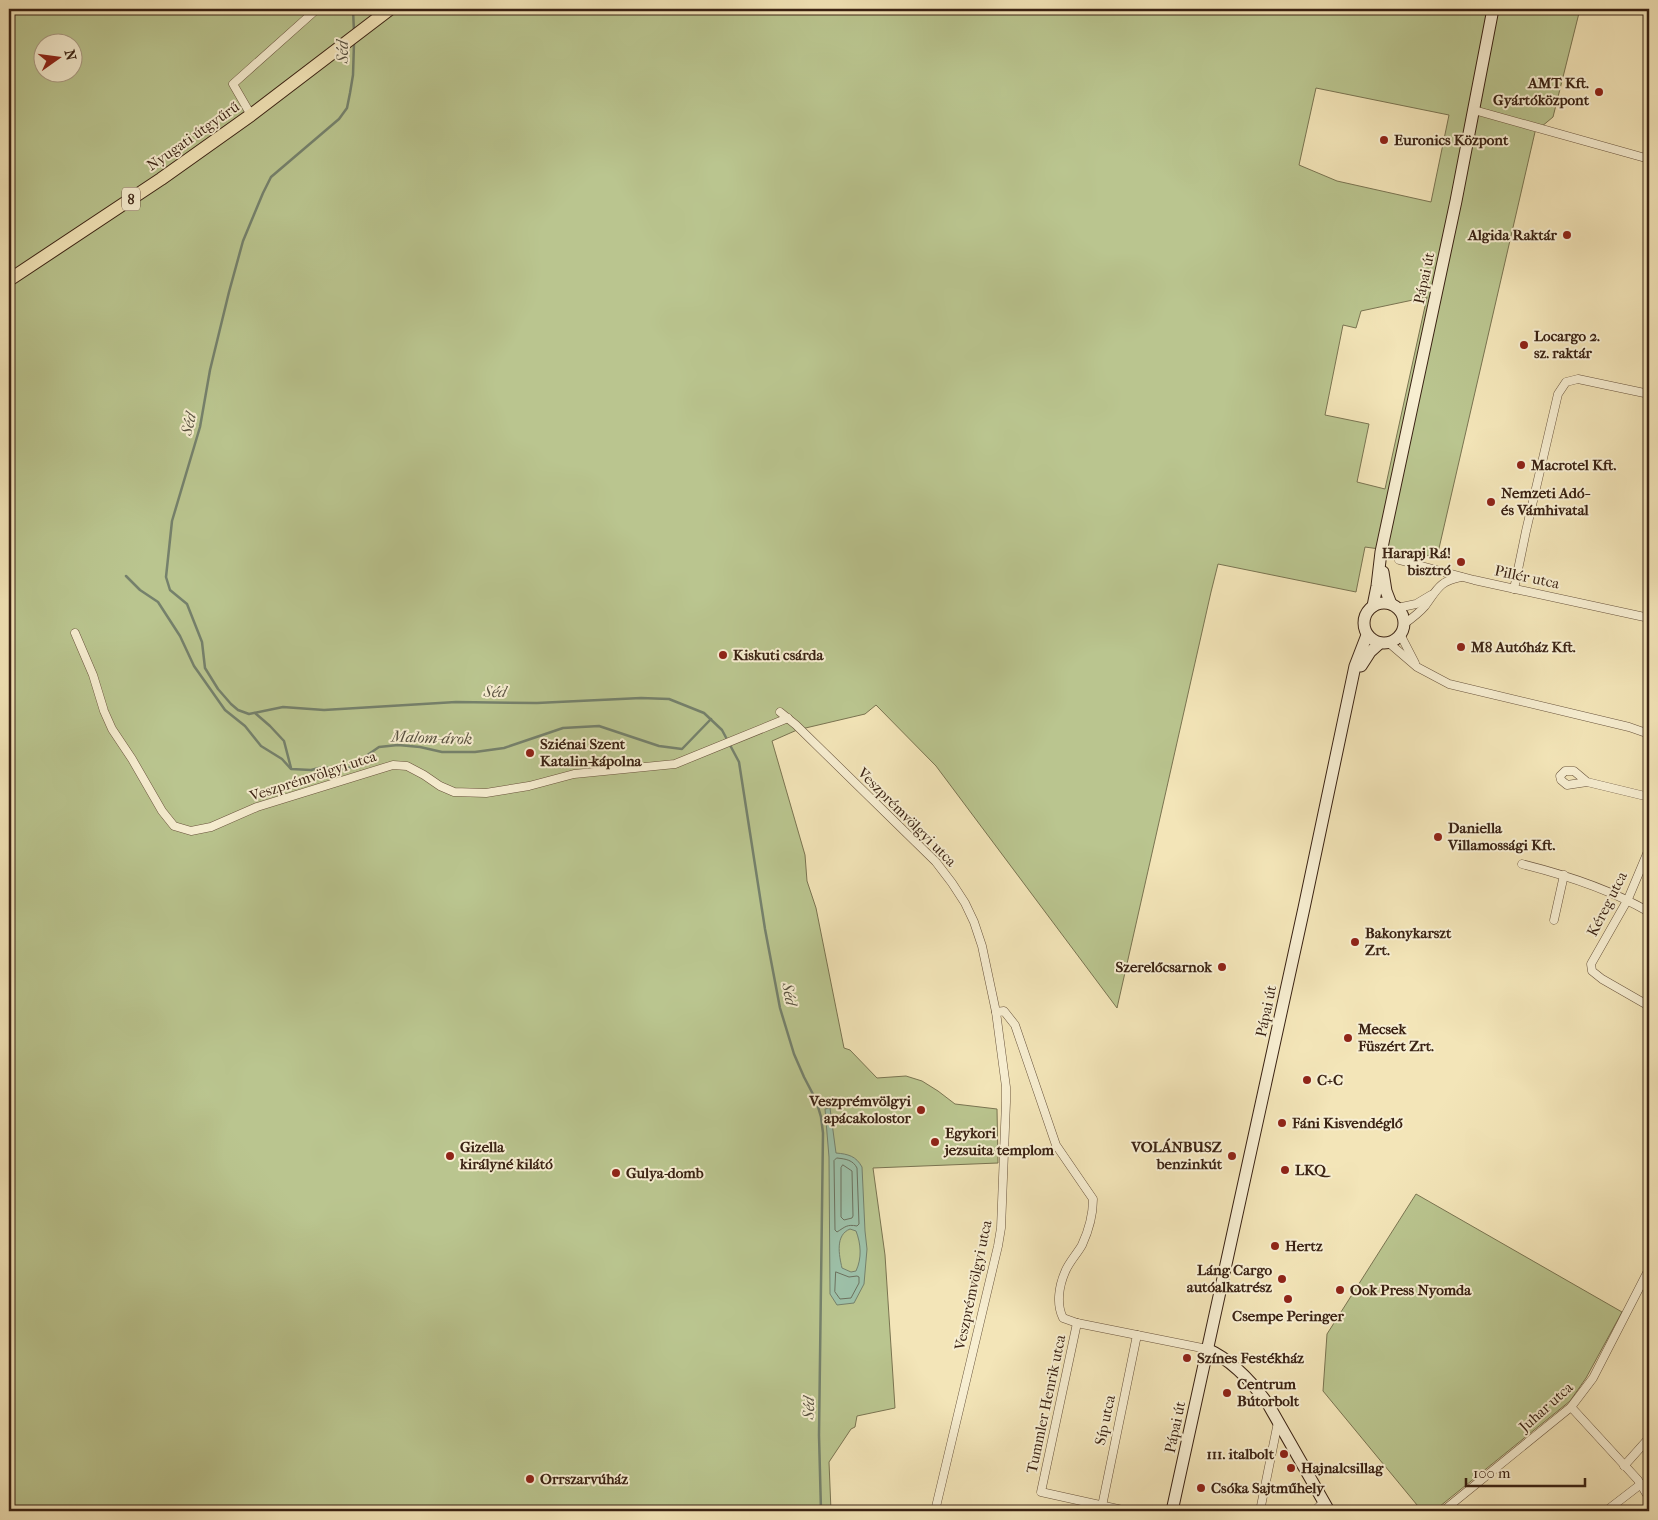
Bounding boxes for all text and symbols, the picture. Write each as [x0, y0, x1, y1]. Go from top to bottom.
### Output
north arrow [32, 32, 82, 82]
water label: Séd [333, 39, 352, 64]
text: N [61, 48, 80, 63]
place label: AMT Kft. Gyártóközpont [1493, 74, 1590, 109]
marker: AMT Kft. Gyártóközpont [1593, 86, 1605, 98]
street label: Nyugati útgyűrű [143, 97, 243, 175]
place label: Euronics Központ [1394, 131, 1509, 149]
marker: Euronics Központ [1378, 134, 1390, 146]
road number: 8 [122, 188, 140, 210]
place label: Algida Raktár [1467, 226, 1558, 244]
marker: Algida Raktár [1561, 229, 1573, 241]
street label: Pápai út [1410, 250, 1438, 305]
place label: Locargo 2. sz. raktár [1534, 327, 1600, 362]
marker: Locargo 2. sz. raktár [1518, 339, 1530, 351]
water label: Séd [176, 409, 201, 438]
place label: Macrotel Kft. [1530, 456, 1616, 474]
marker: Macrotel Kft. [1515, 459, 1527, 471]
place label: Nemzeti Adó- és Vámhivatal [1501, 484, 1591, 519]
marker: Nemzeti Adó- és Vámhivatal [1485, 496, 1497, 508]
place label: Harapj Rá! bisztró [1382, 544, 1451, 579]
marker: Harapj Rá! bisztró [1455, 556, 1467, 568]
street label: Pillér utca [1493, 561, 1562, 593]
place label: M8 Autóház Kft. [1470, 638, 1576, 656]
marker: M8 Autóház Kft. [1455, 641, 1467, 653]
place label: Kiskuti csárda [733, 646, 824, 664]
marker: Kiskuti csárda [717, 649, 729, 661]
water label: Séd [483, 682, 508, 701]
water label: Malom-árok [390, 727, 473, 748]
place label: Sziénai Szent Katalin-kápolna [540, 735, 643, 770]
street label: Veszprémvölgyi utca [246, 747, 380, 805]
marker: Sziénai Szent Katalin-kápolna [524, 747, 536, 759]
street label: Veszprémvölgyi utca [853, 763, 961, 871]
place label: Daniella Villamossági Kft. [1447, 819, 1555, 854]
marker: Daniella Villamossági Kft. [1432, 831, 1444, 843]
street label: Kéreg utca [1583, 868, 1631, 939]
place label: Bakonykarszt Zrt. [1365, 924, 1452, 959]
marker: Bakonykarszt Zrt. [1349, 936, 1361, 948]
place label: Szerelőcsarnok [1116, 958, 1213, 976]
marker: Szerelőcsarnok [1216, 961, 1228, 973]
water label: Séd [778, 980, 801, 1009]
street label: Pápai út [1252, 983, 1280, 1038]
place label: Mecsek Füszért Zrt. [1357, 1020, 1434, 1055]
marker: Mecsek Füszért Zrt. [1342, 1032, 1354, 1044]
place label: C+C [1317, 1071, 1343, 1089]
marker: C+C [1301, 1074, 1313, 1086]
place label: Veszprémvölgyi apácakolostor [808, 1092, 912, 1127]
marker: Veszprémvölgyi apácakolostor [915, 1104, 927, 1116]
place label: Fáni Kisvendéglő [1291, 1114, 1403, 1132]
marker: Fáni Kisvendéglő [1276, 1117, 1288, 1129]
place label: Egykori jezsuita templom [943, 1124, 1055, 1159]
marker: Egykori jezsuita templom [929, 1136, 941, 1148]
place label: Gizella királyné kilátó [459, 1138, 553, 1173]
place label: VOLÁNBUSZ benzinkút [1130, 1138, 1223, 1173]
marker: Gizella királyné kilátó [444, 1150, 456, 1162]
marker: VOLÁNBUSZ benzinkút [1226, 1150, 1238, 1162]
place label: LKQ [1295, 1161, 1331, 1179]
place label: Gulya-domb [626, 1164, 704, 1182]
marker: LKQ [1279, 1164, 1291, 1176]
marker: Gulya-domb [610, 1167, 622, 1179]
street label: Veszprémvölgyi utca [950, 1217, 996, 1353]
place label: Hertz [1285, 1237, 1323, 1255]
marker: Hertz [1269, 1240, 1281, 1252]
place label: Láng Cargo autóalkatrész [1187, 1261, 1272, 1296]
marker: Láng Cargo autóalkatrész [1276, 1273, 1288, 1285]
place label: Ook Press Nyomda [1350, 1281, 1472, 1299]
marker: Ook Press Nyomda [1334, 1284, 1346, 1296]
marker: Csempe Peringer [1282, 1293, 1294, 1305]
place label: Csempe Peringer [1232, 1307, 1344, 1325]
street label: Tummler Henrik utca [1023, 1332, 1070, 1475]
place label: Színes Festékház [1197, 1349, 1304, 1367]
marker: Színes Festékház [1181, 1352, 1193, 1364]
place label: Centrum Bútorbolt [1237, 1375, 1300, 1410]
street label: Juhar utca [1515, 1377, 1577, 1437]
marker: Centrum Bútorbolt [1221, 1387, 1233, 1399]
street label: Síp utca [1091, 1392, 1119, 1447]
water label: Séd [799, 1395, 818, 1420]
street label: Pápai út [1161, 1399, 1189, 1454]
place label: 111. italbolt [1206, 1445, 1275, 1463]
marker: 111. italbolt [1278, 1448, 1290, 1460]
scale bar [1466, 1455, 1584, 1487]
place label: Hajnalcsillag [1301, 1459, 1384, 1477]
marker: Hajnalcsillag [1285, 1462, 1297, 1474]
text: 100 m [1473, 1464, 1511, 1482]
place label: Orrszarvúház [540, 1470, 629, 1488]
marker: Orrszarvúház [524, 1473, 536, 1485]
place label: Csóka Sajtműhely [1211, 1479, 1325, 1497]
marker: Csóka Sajtműhely [1195, 1482, 1207, 1494]

